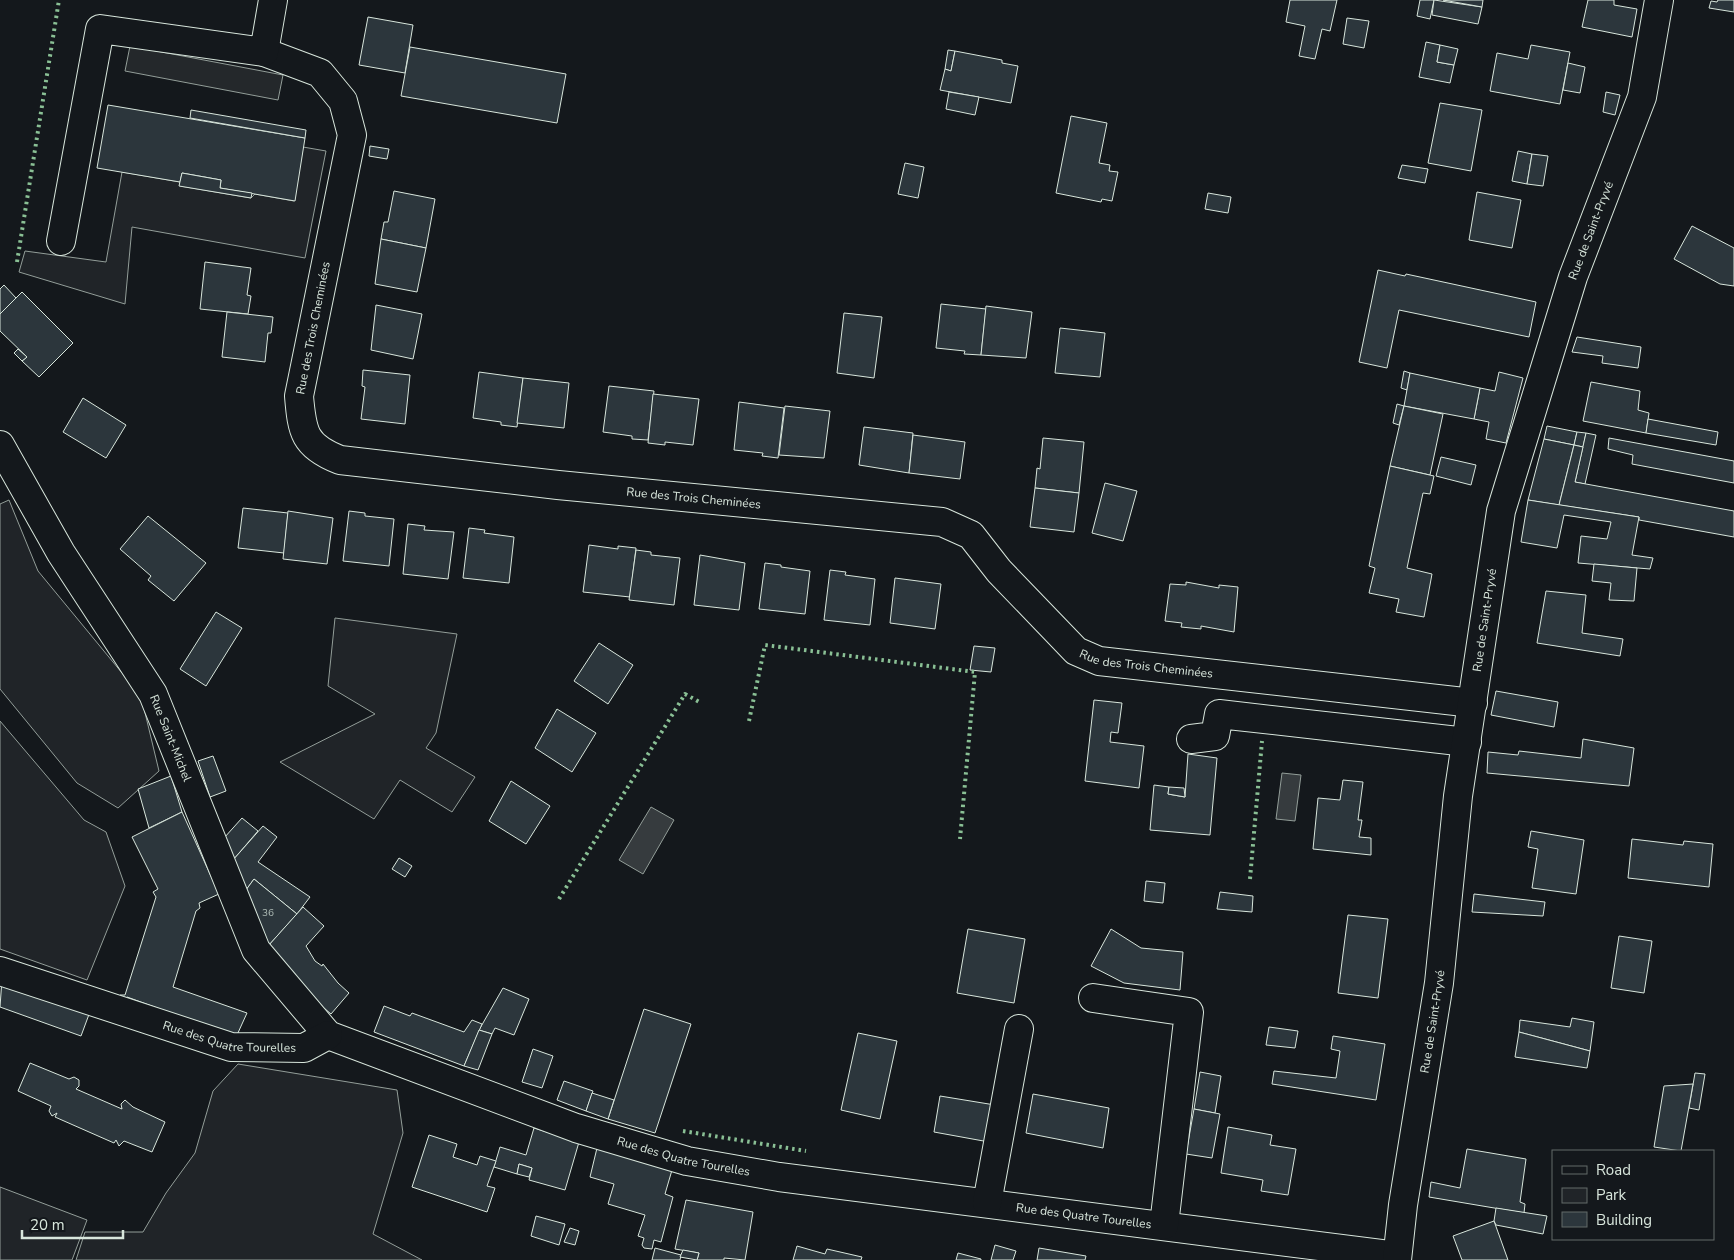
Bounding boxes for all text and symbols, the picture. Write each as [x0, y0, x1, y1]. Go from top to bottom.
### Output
street label: Rue de Saint-Pryvé [1565, 179, 1617, 282]
street label: Rue des Trois Cheminées [292, 260, 334, 396]
street label: Rue des Trois Cheminées [626, 484, 762, 513]
street label: Rue de Saint-Pryvé [1469, 567, 1500, 673]
street label: Rue des Trois Cheminées [1077, 645, 1214, 682]
street label: Rue Saint-Michel [146, 692, 196, 784]
house number: 36 [262, 906, 274, 920]
street label: Rue de Saint-Pryvé [1416, 969, 1448, 1074]
street label: Rue des Quatre Tourelles [161, 1017, 296, 1056]
street label: Rue des Quatre Tourelles [615, 1133, 751, 1180]
legend [1552, 1150, 1714, 1240]
text: Road [1596, 1160, 1631, 1180]
text: Park [1596, 1185, 1626, 1205]
street label: Rue des Quatre Tourelles [1015, 1199, 1153, 1233]
scale bar [22, 1208, 124, 1240]
text: Building [1596, 1210, 1652, 1230]
text: 20 m [30, 1215, 65, 1235]

